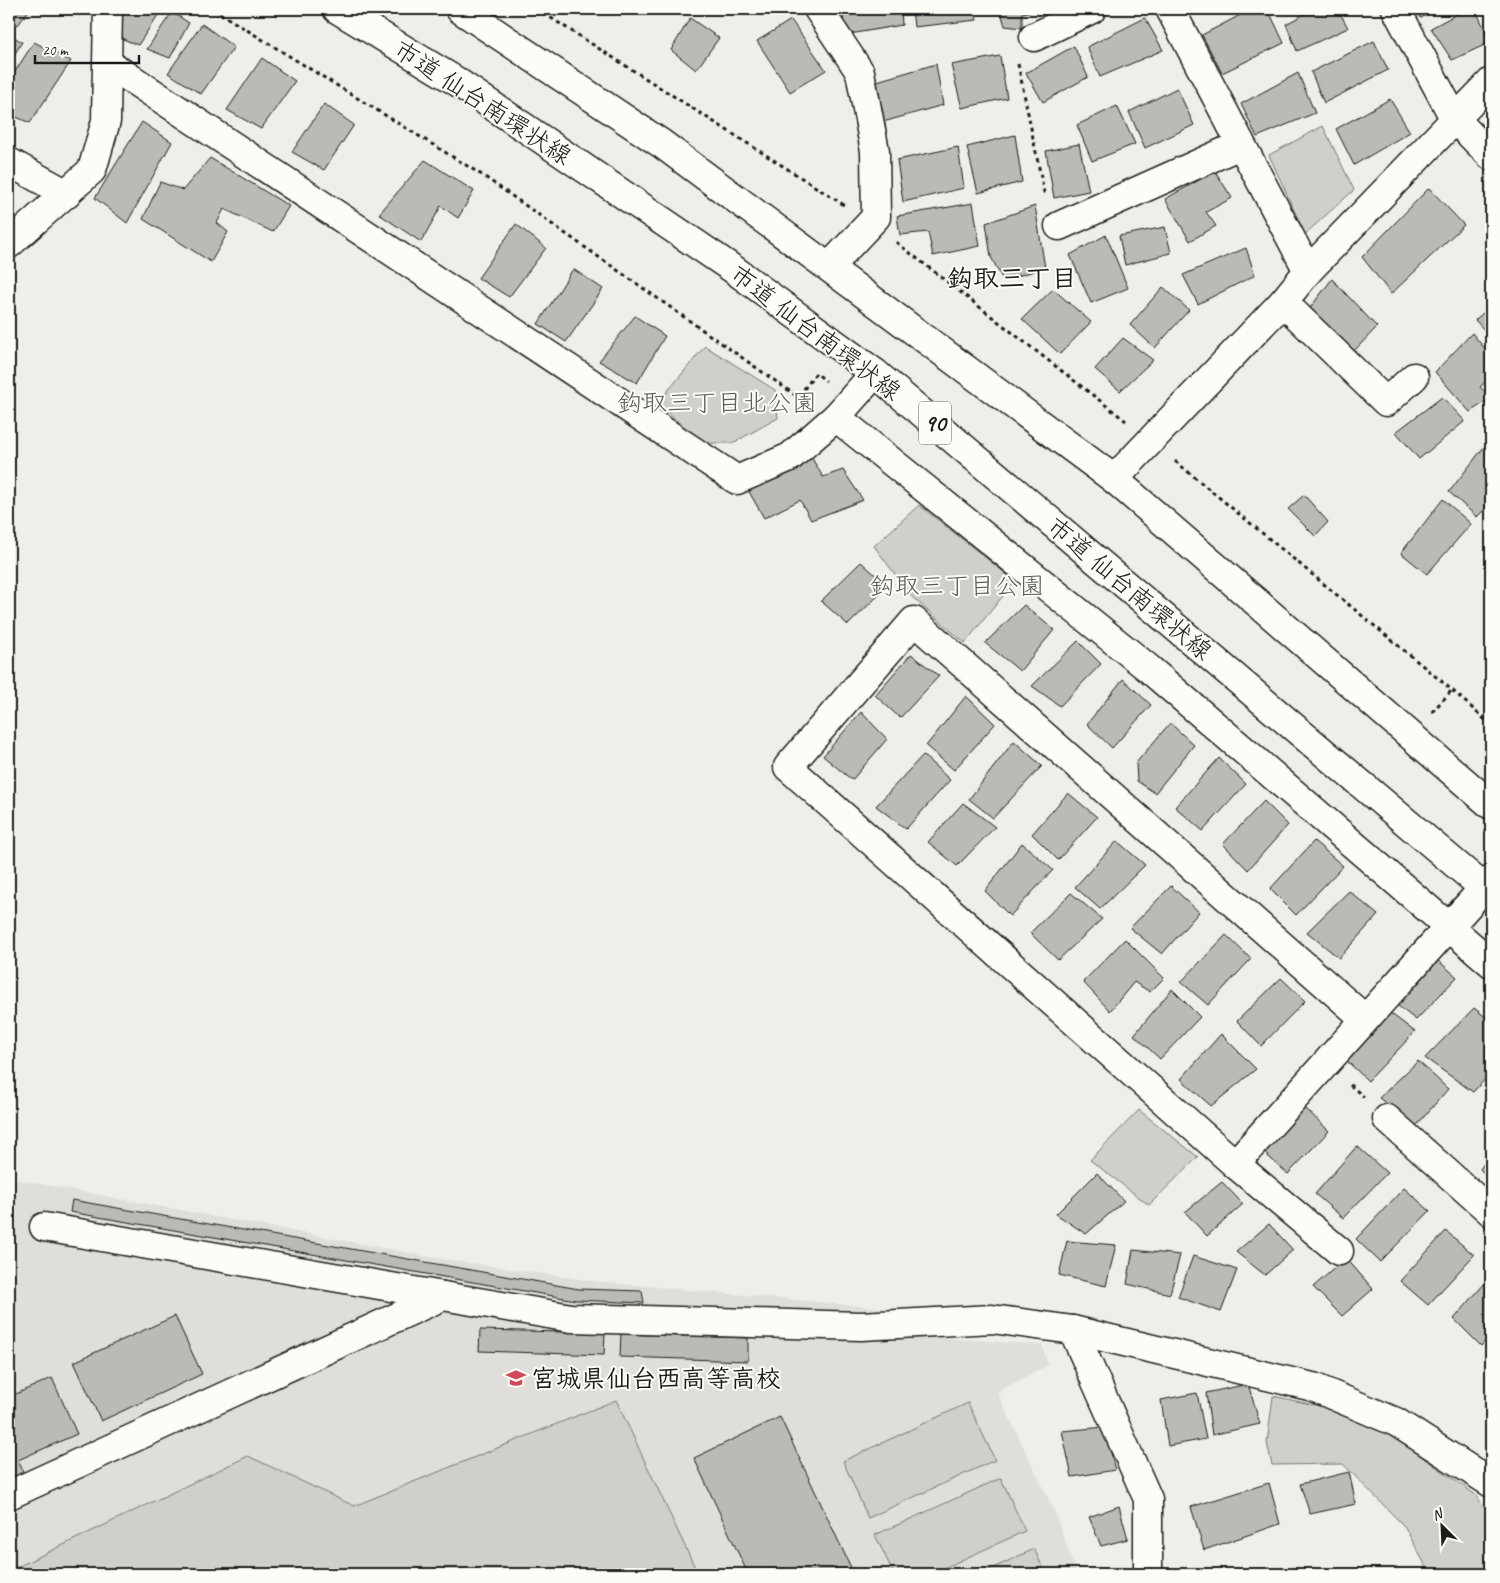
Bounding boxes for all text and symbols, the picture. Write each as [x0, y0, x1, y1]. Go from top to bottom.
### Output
scale bar [35, 32, 139, 64]
street label: 市道 仙台南環状線 [387, 33, 578, 172]
text: 20 m [42, 41, 69, 60]
street label: 市道 仙台南環状線 [723, 258, 907, 408]
district label: 鈎取三丁目 [947, 262, 1077, 295]
park label: 鈎取三丁目北公園 [617, 387, 817, 419]
road number: 90 [919, 402, 951, 444]
street label: 市道 仙台南環状線 [1040, 510, 1219, 667]
park label: 鈎取三丁目公園 [869, 570, 1045, 602]
place label: 宮城県仙台西高等高校 [531, 1363, 781, 1395]
school or university icon: 宮城県仙台西高等高校 [505, 1367, 527, 1389]
north arrow [1418, 1500, 1468, 1550]
text: N [1429, 1504, 1446, 1524]

